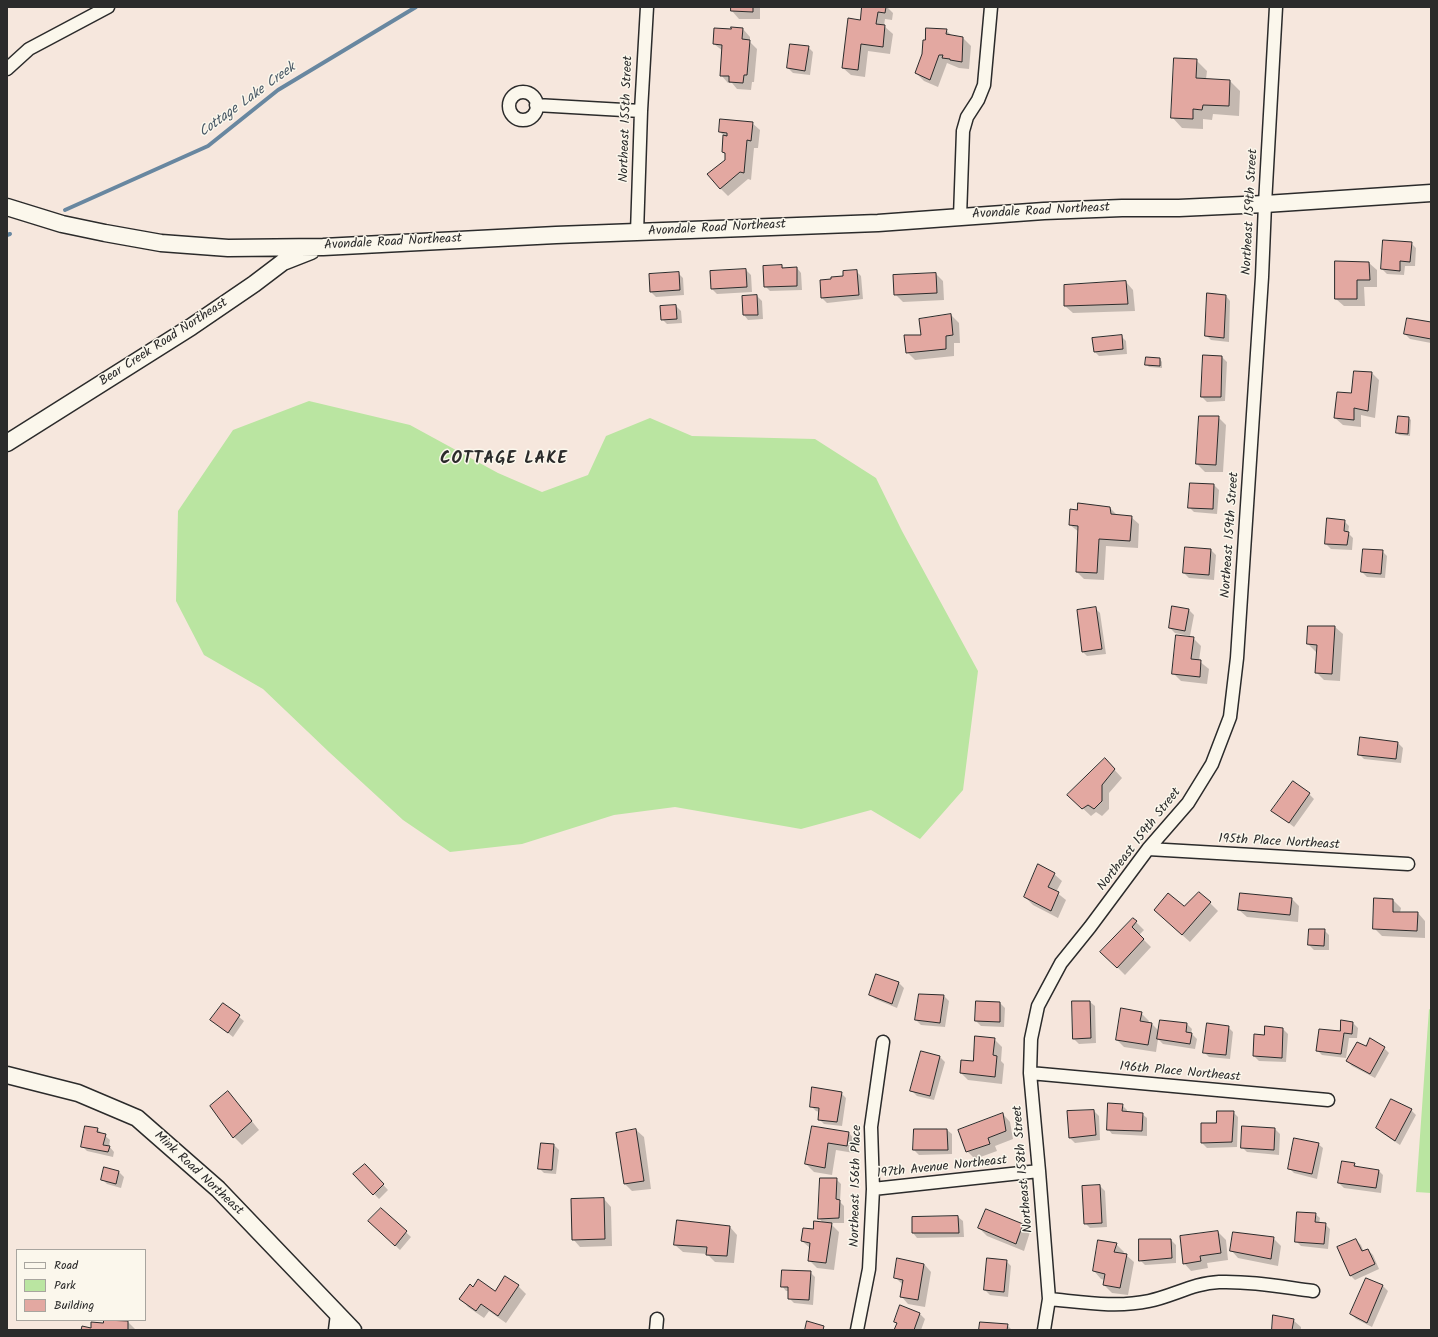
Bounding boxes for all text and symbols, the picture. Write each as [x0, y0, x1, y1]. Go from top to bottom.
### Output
street label: Northeast 155th Street [617, 55, 637, 183]
water label: Cottage Lake Creek [196, 60, 300, 142]
street label: Northeast 159th Street [1240, 149, 1262, 275]
street label: Avondale Road Northeast [972, 201, 1110, 223]
street label: Avondale Road Northeast [648, 218, 786, 240]
street label: Avondale Road Northeast [324, 232, 462, 254]
street label: Bear Creek Road Northeast [97, 296, 231, 390]
district label: COTTAGE LAKE [440, 450, 568, 470]
street label: Northeast 159th Street [1219, 471, 1243, 599]
street label: Northeast 159th Street [1095, 785, 1185, 895]
street label: 195th Place Northeast [1218, 832, 1340, 854]
street label: 196th Place Northeast [1119, 1060, 1241, 1086]
street label: Northeast 158th Street [1011, 1105, 1037, 1233]
street label: Northeast 156th Place [848, 1125, 866, 1247]
street label: Mink Road Northeast [150, 1129, 246, 1219]
street label: 197th Avenue Northeast [876, 1153, 1008, 1183]
legend [16, 1249, 146, 1321]
text: Road [54, 1256, 78, 1275]
text: Park [54, 1276, 76, 1295]
text: Building [54, 1296, 94, 1315]

